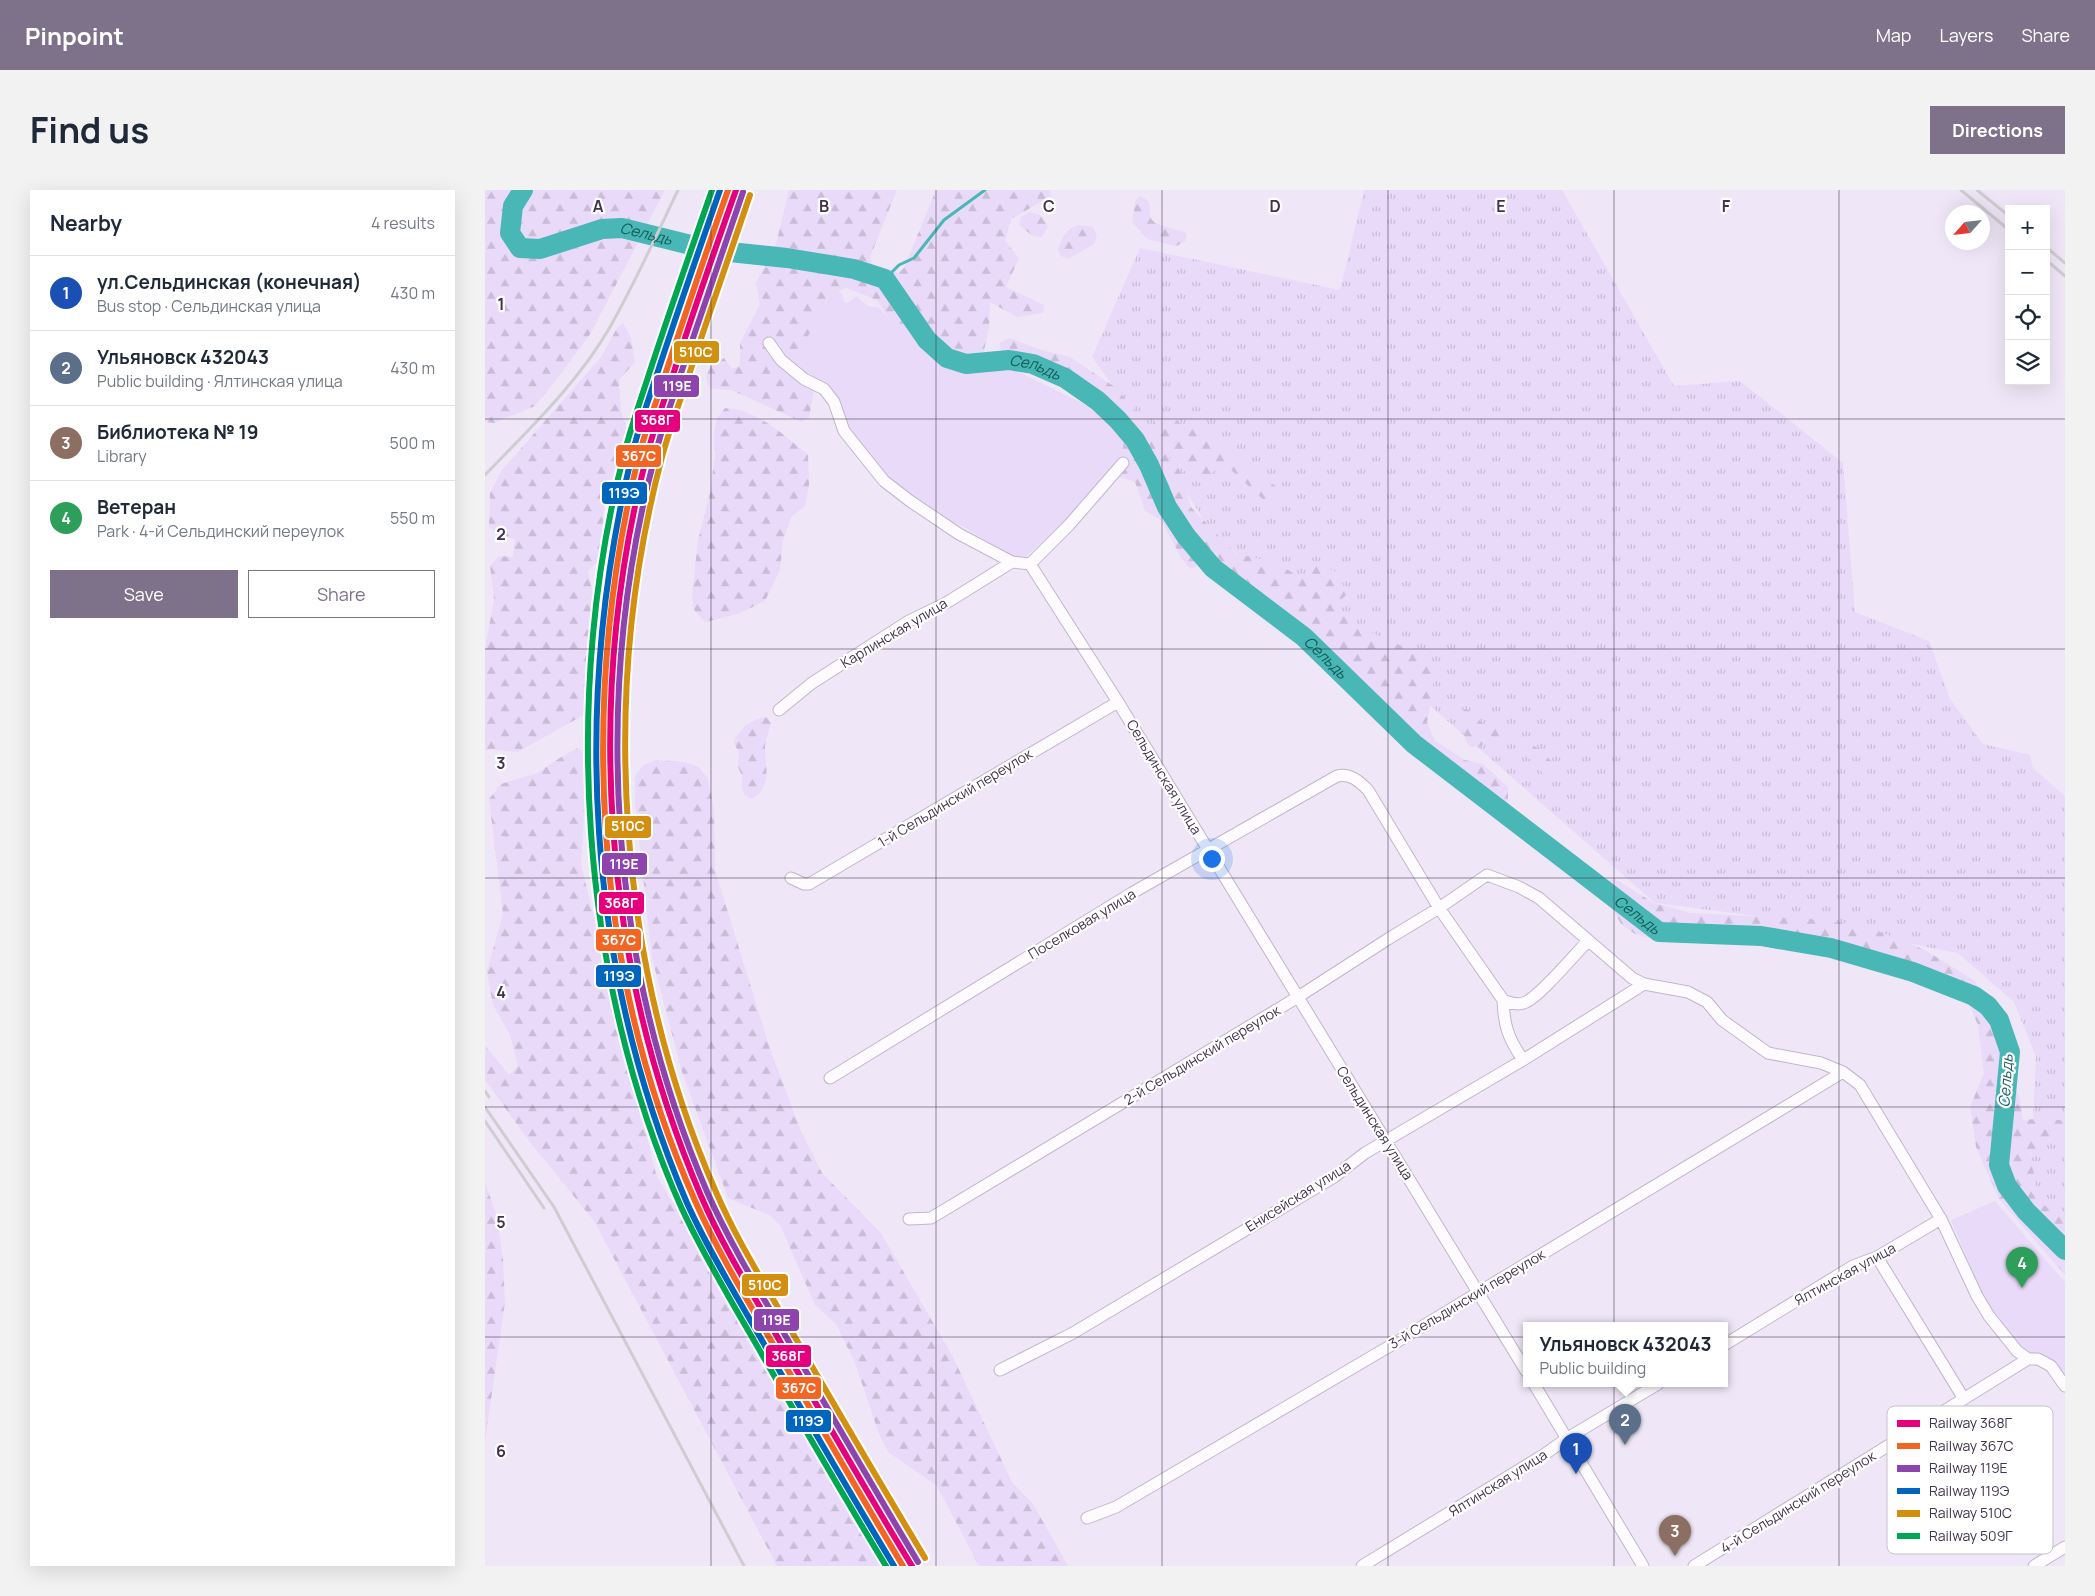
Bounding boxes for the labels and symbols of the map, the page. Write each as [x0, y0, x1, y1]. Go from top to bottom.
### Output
text: A [593, 195, 604, 217]
text: B [819, 195, 829, 217]
text: C [1043, 195, 1055, 217]
text: D [1269, 195, 1281, 217]
text: E [1496, 195, 1506, 217]
text: F [1722, 195, 1731, 217]
north arrow [1945, 205, 1990, 250]
water label: Сельдь [618, 217, 675, 250]
text: 1 [497, 293, 505, 315]
line badge: 510С [673, 340, 720, 364]
text: 510С [679, 342, 713, 361]
water label: Сельдь [1008, 349, 1065, 385]
line badge: 119Е [653, 374, 700, 398]
text: 119Е [662, 376, 692, 395]
line badge: 368Г [634, 409, 681, 433]
text: 368Г [640, 410, 674, 429]
line badge: 367С [615, 444, 662, 468]
text: 367С [622, 446, 656, 465]
line badge: 119Э [601, 481, 648, 505]
text: 119Э [608, 483, 640, 502]
text: 2 [496, 523, 506, 545]
street label: Карлинская улица [837, 593, 951, 672]
water label: Сельдь [1299, 631, 1353, 684]
street label: Сельдинская улица [1123, 716, 1206, 838]
street label: 1-й Сельдинский переулок [874, 743, 1036, 851]
text: 3 [496, 752, 506, 774]
line badge: 510С [604, 815, 652, 839]
text: 510С [611, 816, 645, 835]
your location [1199, 846, 1225, 872]
line badge: 119Е [601, 852, 648, 876]
text: 119Е [609, 854, 639, 873]
street label: Поселковая улица [1024, 884, 1139, 963]
water label: Сельдь [1610, 890, 1666, 940]
line badge: 368Г [598, 891, 645, 915]
text: 368Г [604, 893, 638, 912]
line badge: 367С [595, 928, 642, 952]
text: 367С [602, 930, 636, 949]
line badge: 119Э [595, 964, 642, 988]
text: 119Э [603, 966, 635, 985]
text: 4 [496, 981, 506, 1003]
street label: 2-й Сельдинский переулок [1120, 1000, 1284, 1109]
water label: Сельдь [1993, 1053, 2018, 1108]
street label: Сельдинская улица [1333, 1062, 1418, 1183]
street label: Енисейская улица [1242, 1156, 1354, 1236]
text: 5 [496, 1211, 506, 1233]
street label: Ялтинская улица [1791, 1238, 1899, 1309]
street label: 3-й Сельдинский переулок [1385, 1244, 1549, 1353]
pin: 4 [2006, 1247, 2038, 1288]
line badge: 510С [741, 1273, 789, 1297]
text: 510С [748, 1275, 782, 1294]
line badge: 119Е [753, 1308, 800, 1332]
text: 119Е [761, 1310, 791, 1329]
line badge: 368Г [765, 1344, 812, 1368]
text: 368Г [771, 1346, 805, 1365]
line badge: 367С [775, 1376, 822, 1400]
text: 367С [782, 1378, 816, 1397]
pin: 2 [1609, 1404, 1641, 1445]
legend [1887, 1406, 2053, 1554]
line badge: 119Э [785, 1409, 832, 1433]
text: 119Э [792, 1411, 824, 1430]
text: Railway 368Г [1929, 1413, 2013, 1432]
pin: 1 [1560, 1433, 1592, 1474]
text: Railway 367С [1929, 1436, 2013, 1455]
text: 6 [496, 1440, 506, 1462]
street label: Ялтинская улица [1445, 1445, 1551, 1521]
street label: 4-й Сельдинский переулок [1717, 1445, 1880, 1557]
text: Railway 119Е [1929, 1458, 2008, 1477]
text: Railway 119Э [1929, 1481, 2010, 1500]
text: Railway 510С [1929, 1503, 2012, 1522]
pin: 3 [1659, 1515, 1691, 1556]
text: Railway 509Г [1929, 1526, 2013, 1545]

